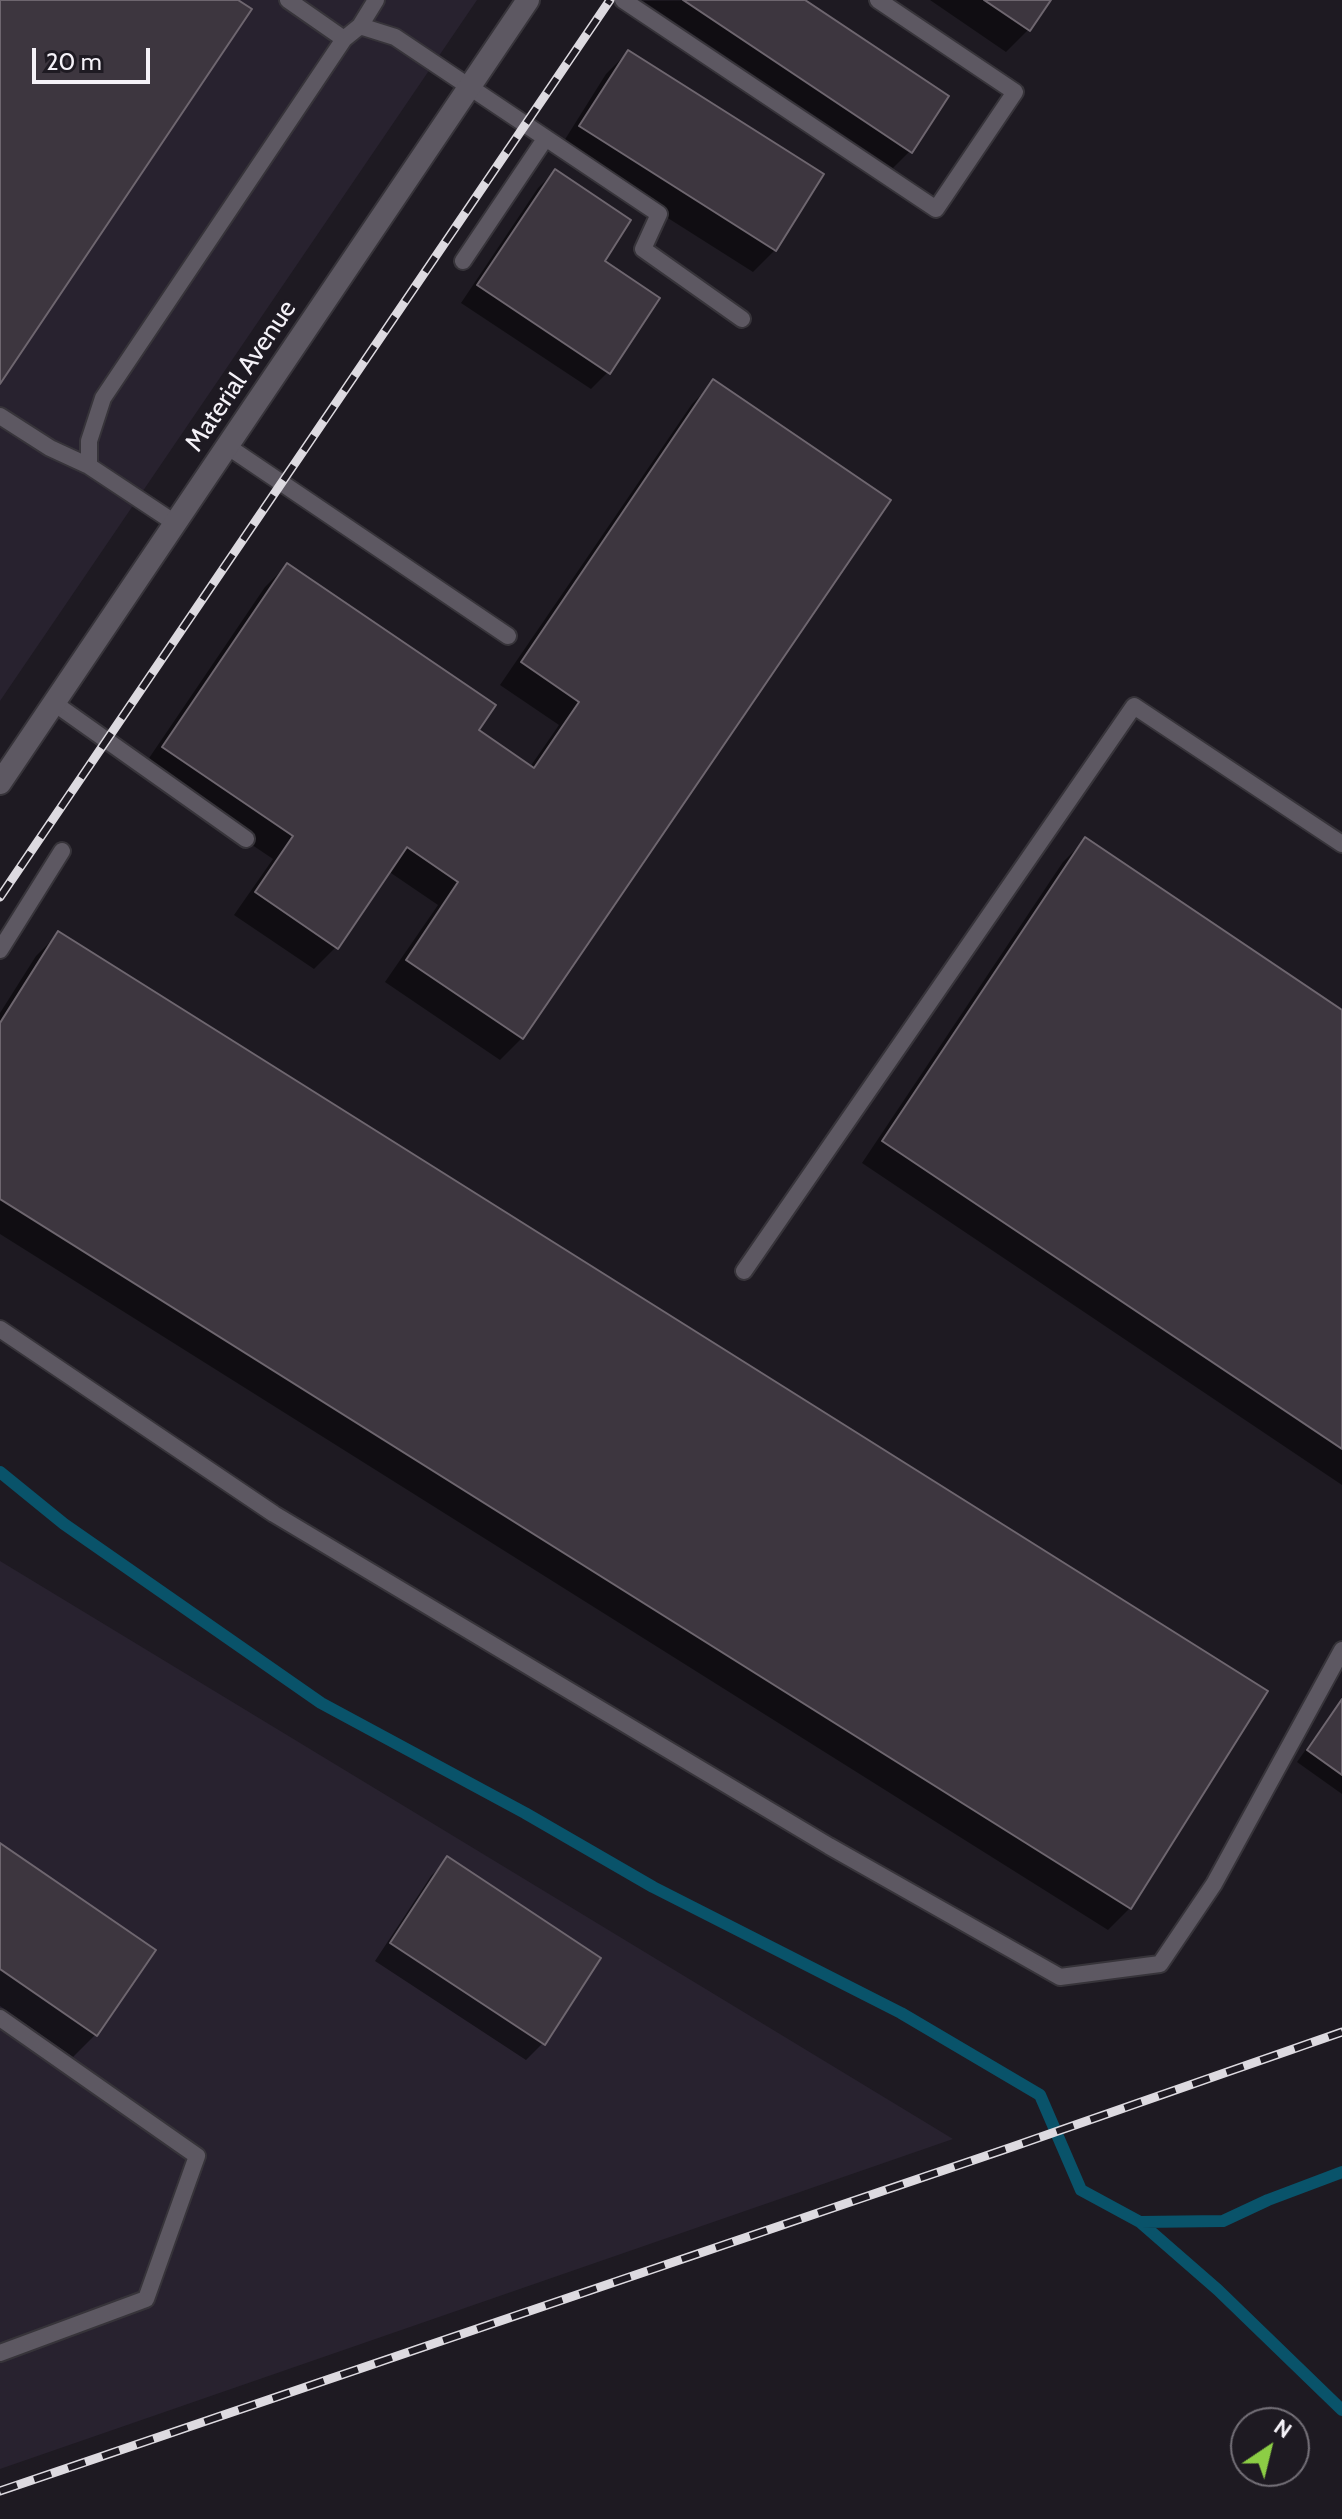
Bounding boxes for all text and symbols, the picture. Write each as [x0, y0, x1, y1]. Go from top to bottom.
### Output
scale bar [36, 32, 154, 82]
text: 20 m [46, 47, 102, 76]
street label: Material Avenue [179, 294, 303, 458]
north arrow [1230, 2407, 1310, 2487]
text: N [1269, 2413, 1297, 2444]

